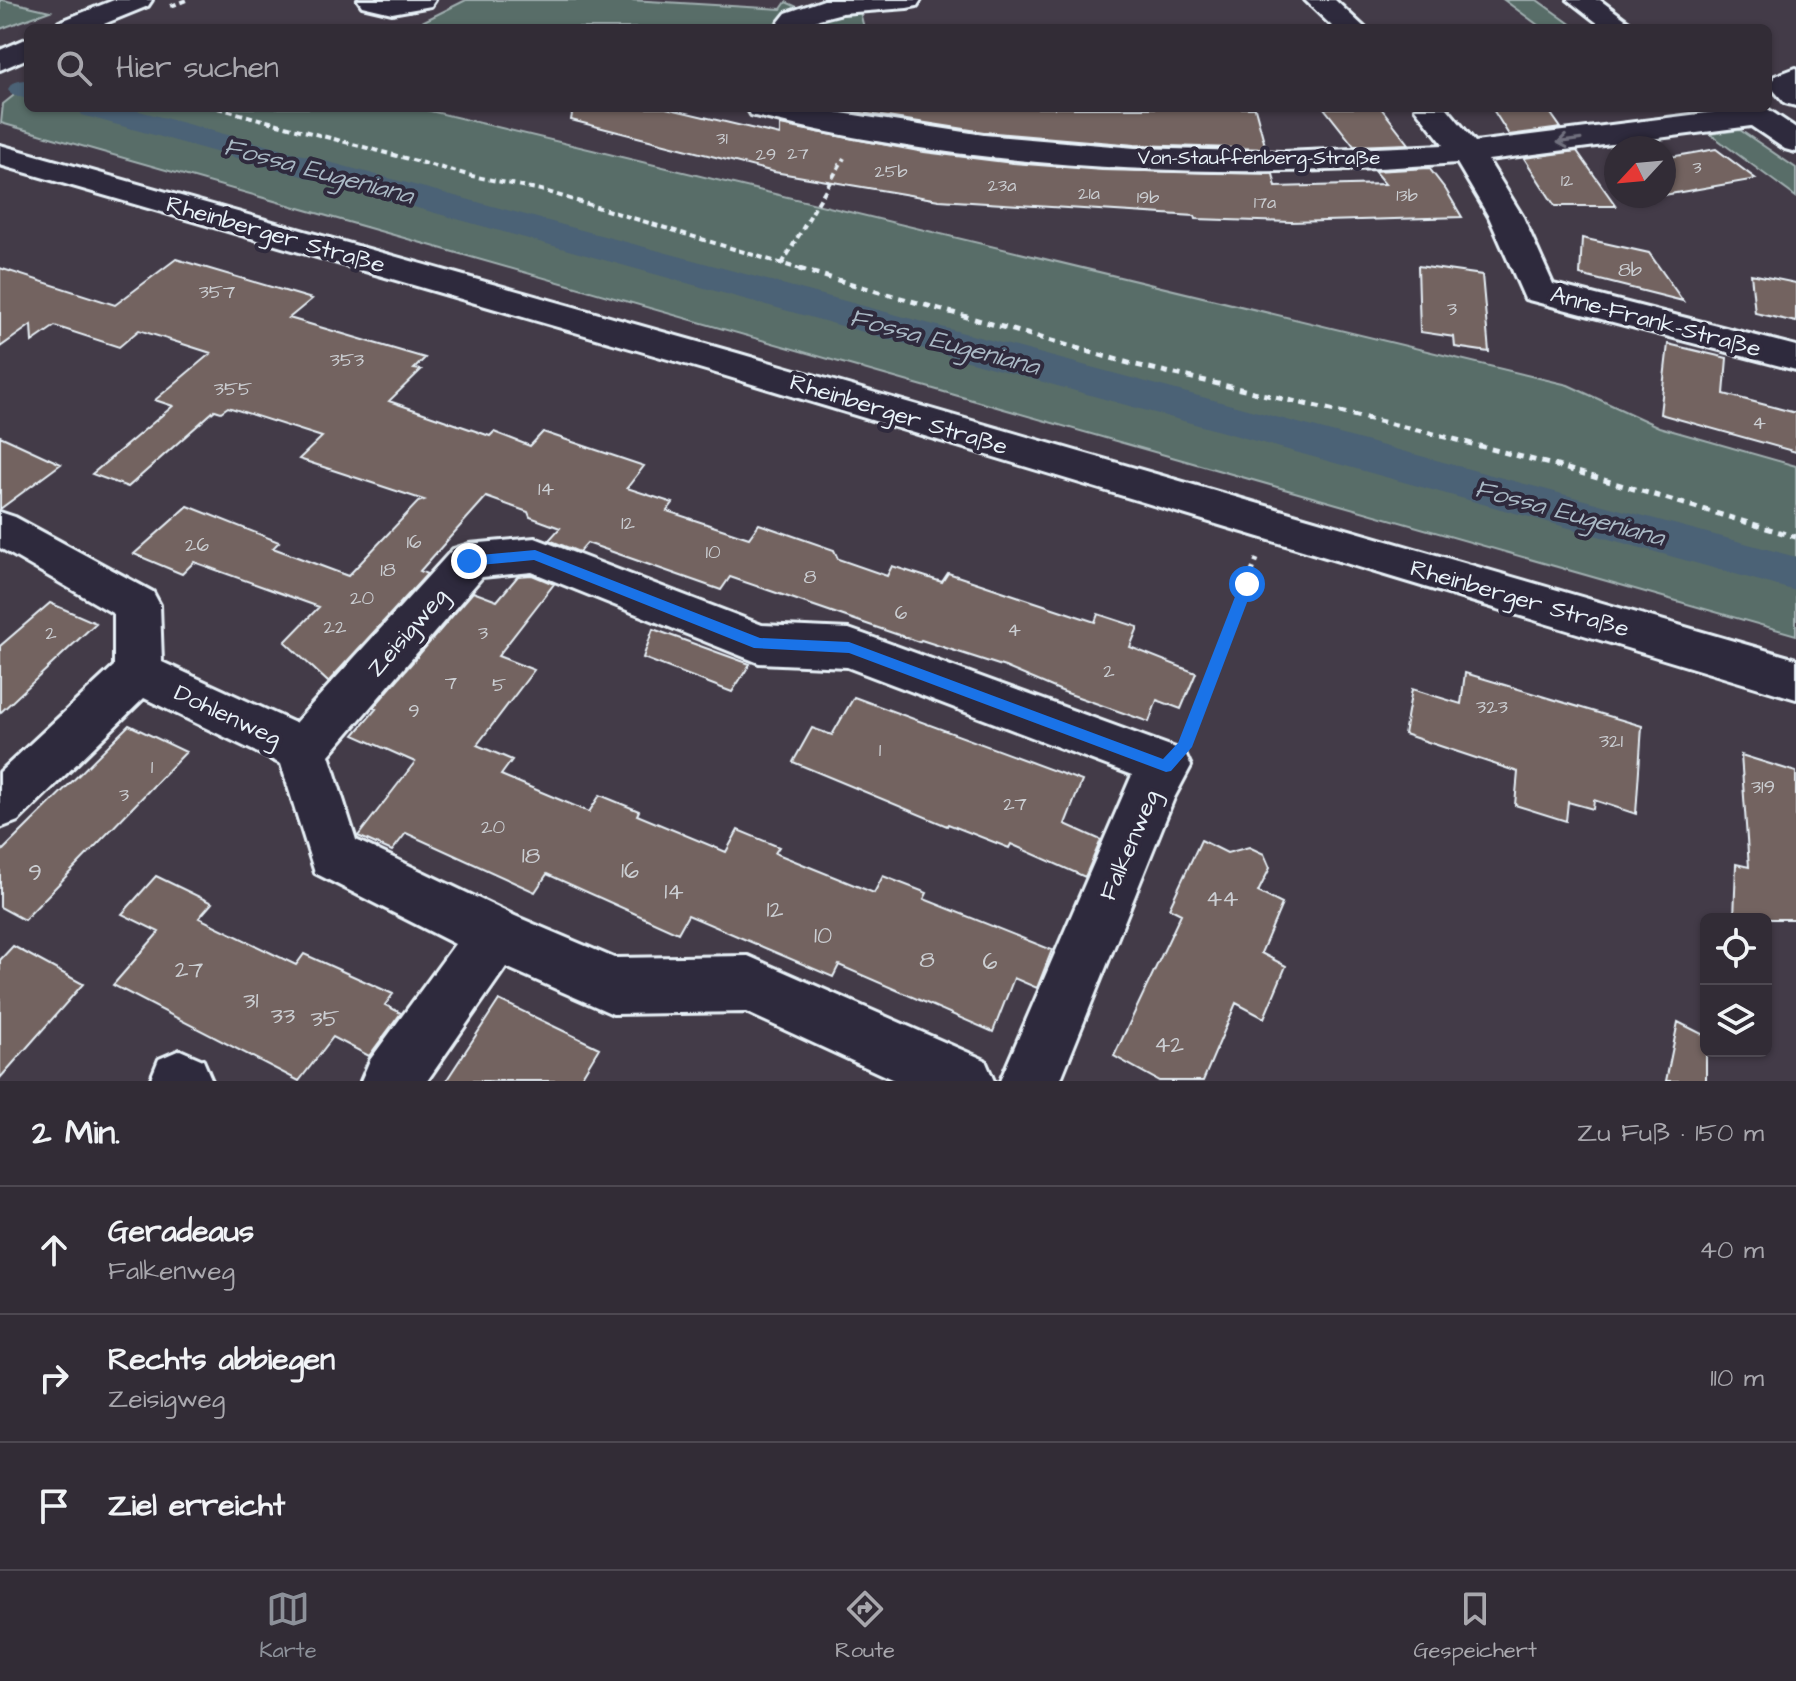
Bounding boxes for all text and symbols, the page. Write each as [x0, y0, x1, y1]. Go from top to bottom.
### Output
search box [24, 24, 1772, 112]
icon: search [52, 46, 96, 90]
text: Hier suchen [116, 47, 279, 89]
house number: 31 [716, 126, 728, 151]
water label: Fossa Eugeniana [220, 128, 419, 215]
one-way arrow [1557, 134, 1582, 149]
north arrow [1604, 136, 1676, 208]
house number: 27 [787, 141, 809, 166]
house number: 29 [756, 142, 776, 167]
street label: Von-Stauffenberg-Straße [1138, 144, 1380, 173]
house number: 3 [1692, 155, 1702, 180]
house number: 25b [874, 159, 908, 184]
house number: 12 [1561, 168, 1574, 193]
house number: 23a [988, 173, 1016, 198]
house number: 21a [1078, 181, 1100, 206]
house number: 13b [1396, 183, 1418, 208]
house number: 19b [1137, 185, 1159, 210]
street label: Rheinberger Straße [162, 187, 389, 283]
house number: 17a [1254, 190, 1276, 215]
house number: 8b [1618, 256, 1642, 284]
house number: 357 [199, 278, 235, 306]
street label: Anne-Frank-Straße [1547, 278, 1765, 366]
house number: 3 [1447, 295, 1457, 323]
water label: Fossa Eugeniana [846, 299, 1045, 386]
house number: 353 [330, 346, 364, 374]
street label: Rheinberger Straße [785, 366, 1012, 465]
house number: 355 [214, 375, 252, 403]
house number: 4 [1752, 409, 1766, 437]
water label: Fossa Eugeniana [1471, 470, 1670, 557]
house number: 14 [538, 475, 554, 503]
house number: 12 [621, 509, 636, 537]
house number: 16 [406, 528, 422, 556]
house number: 26 [185, 531, 209, 559]
house number: 10 [705, 538, 721, 566]
route end [451, 543, 487, 579]
street label: Rheinberger Straße [1406, 551, 1633, 647]
house number: 18 [380, 556, 396, 584]
house number: 8 [804, 563, 817, 591]
route start [1229, 566, 1265, 602]
street label: Zeisigweg [359, 581, 457, 685]
house number: 20 [350, 584, 374, 612]
house number: 6 [895, 599, 908, 627]
house number: 22 [324, 613, 347, 641]
house number: 4 [1007, 616, 1021, 644]
house number: 2 [45, 619, 57, 647]
house number: 3 [478, 619, 488, 647]
house number: 2 [1103, 657, 1115, 685]
house number: 7 [445, 669, 457, 697]
house number: 5 [492, 671, 506, 699]
street label: Dohlenweg [168, 676, 287, 756]
house number: 323 [1476, 693, 1508, 721]
house number: 9 [408, 697, 420, 725]
house number: 321 [1599, 727, 1624, 755]
house number: 1 [879, 736, 882, 764]
house number: 1 [151, 753, 154, 781]
house number: 319 [1751, 773, 1775, 801]
house number: 3 [119, 781, 129, 809]
street label: Falkenweg [1091, 785, 1169, 906]
house number: 27 [1003, 790, 1027, 818]
house number: 20 [481, 813, 505, 841]
house number: 18 [522, 839, 540, 873]
house number: 16 [621, 854, 639, 888]
house number: 9 [28, 856, 42, 890]
house number: 14 [664, 875, 684, 909]
house number: 44 [1206, 882, 1238, 916]
house number: 12 [767, 893, 784, 927]
map controls [1700, 913, 1772, 1057]
button: locate [1700, 913, 1772, 985]
house number: 10 [814, 919, 832, 953]
house number: 8 [919, 943, 935, 977]
house number: 6 [982, 945, 998, 979]
house number: 27 [175, 953, 203, 987]
house number: 31 [243, 984, 259, 1018]
button: layers [1700, 985, 1772, 1057]
house number: 33 [271, 999, 295, 1033]
house number: 35 [310, 1002, 340, 1036]
house number: 42 [1154, 1028, 1184, 1062]
text: 2 Min. [32, 1109, 120, 1157]
text: Zu Fuß · 150 m [1577, 1115, 1764, 1151]
text: Geradeaus [108, 1211, 254, 1253]
icon: ahead [32, 1228, 76, 1272]
text: 40 m [1699, 1232, 1764, 1268]
text: Falkenweg [108, 1253, 235, 1289]
text: Rechts abbiegen [108, 1339, 335, 1381]
icon: right [32, 1356, 76, 1400]
text: 110 m [1710, 1360, 1764, 1396]
text: Zeisigweg [108, 1381, 225, 1417]
icon: arrive [32, 1484, 76, 1528]
text: Ziel erreicht [108, 1485, 285, 1527]
tab: Karte [259, 1587, 317, 1666]
tab: Route [835, 1587, 895, 1666]
tab: Gespeichert [1413, 1587, 1537, 1666]

